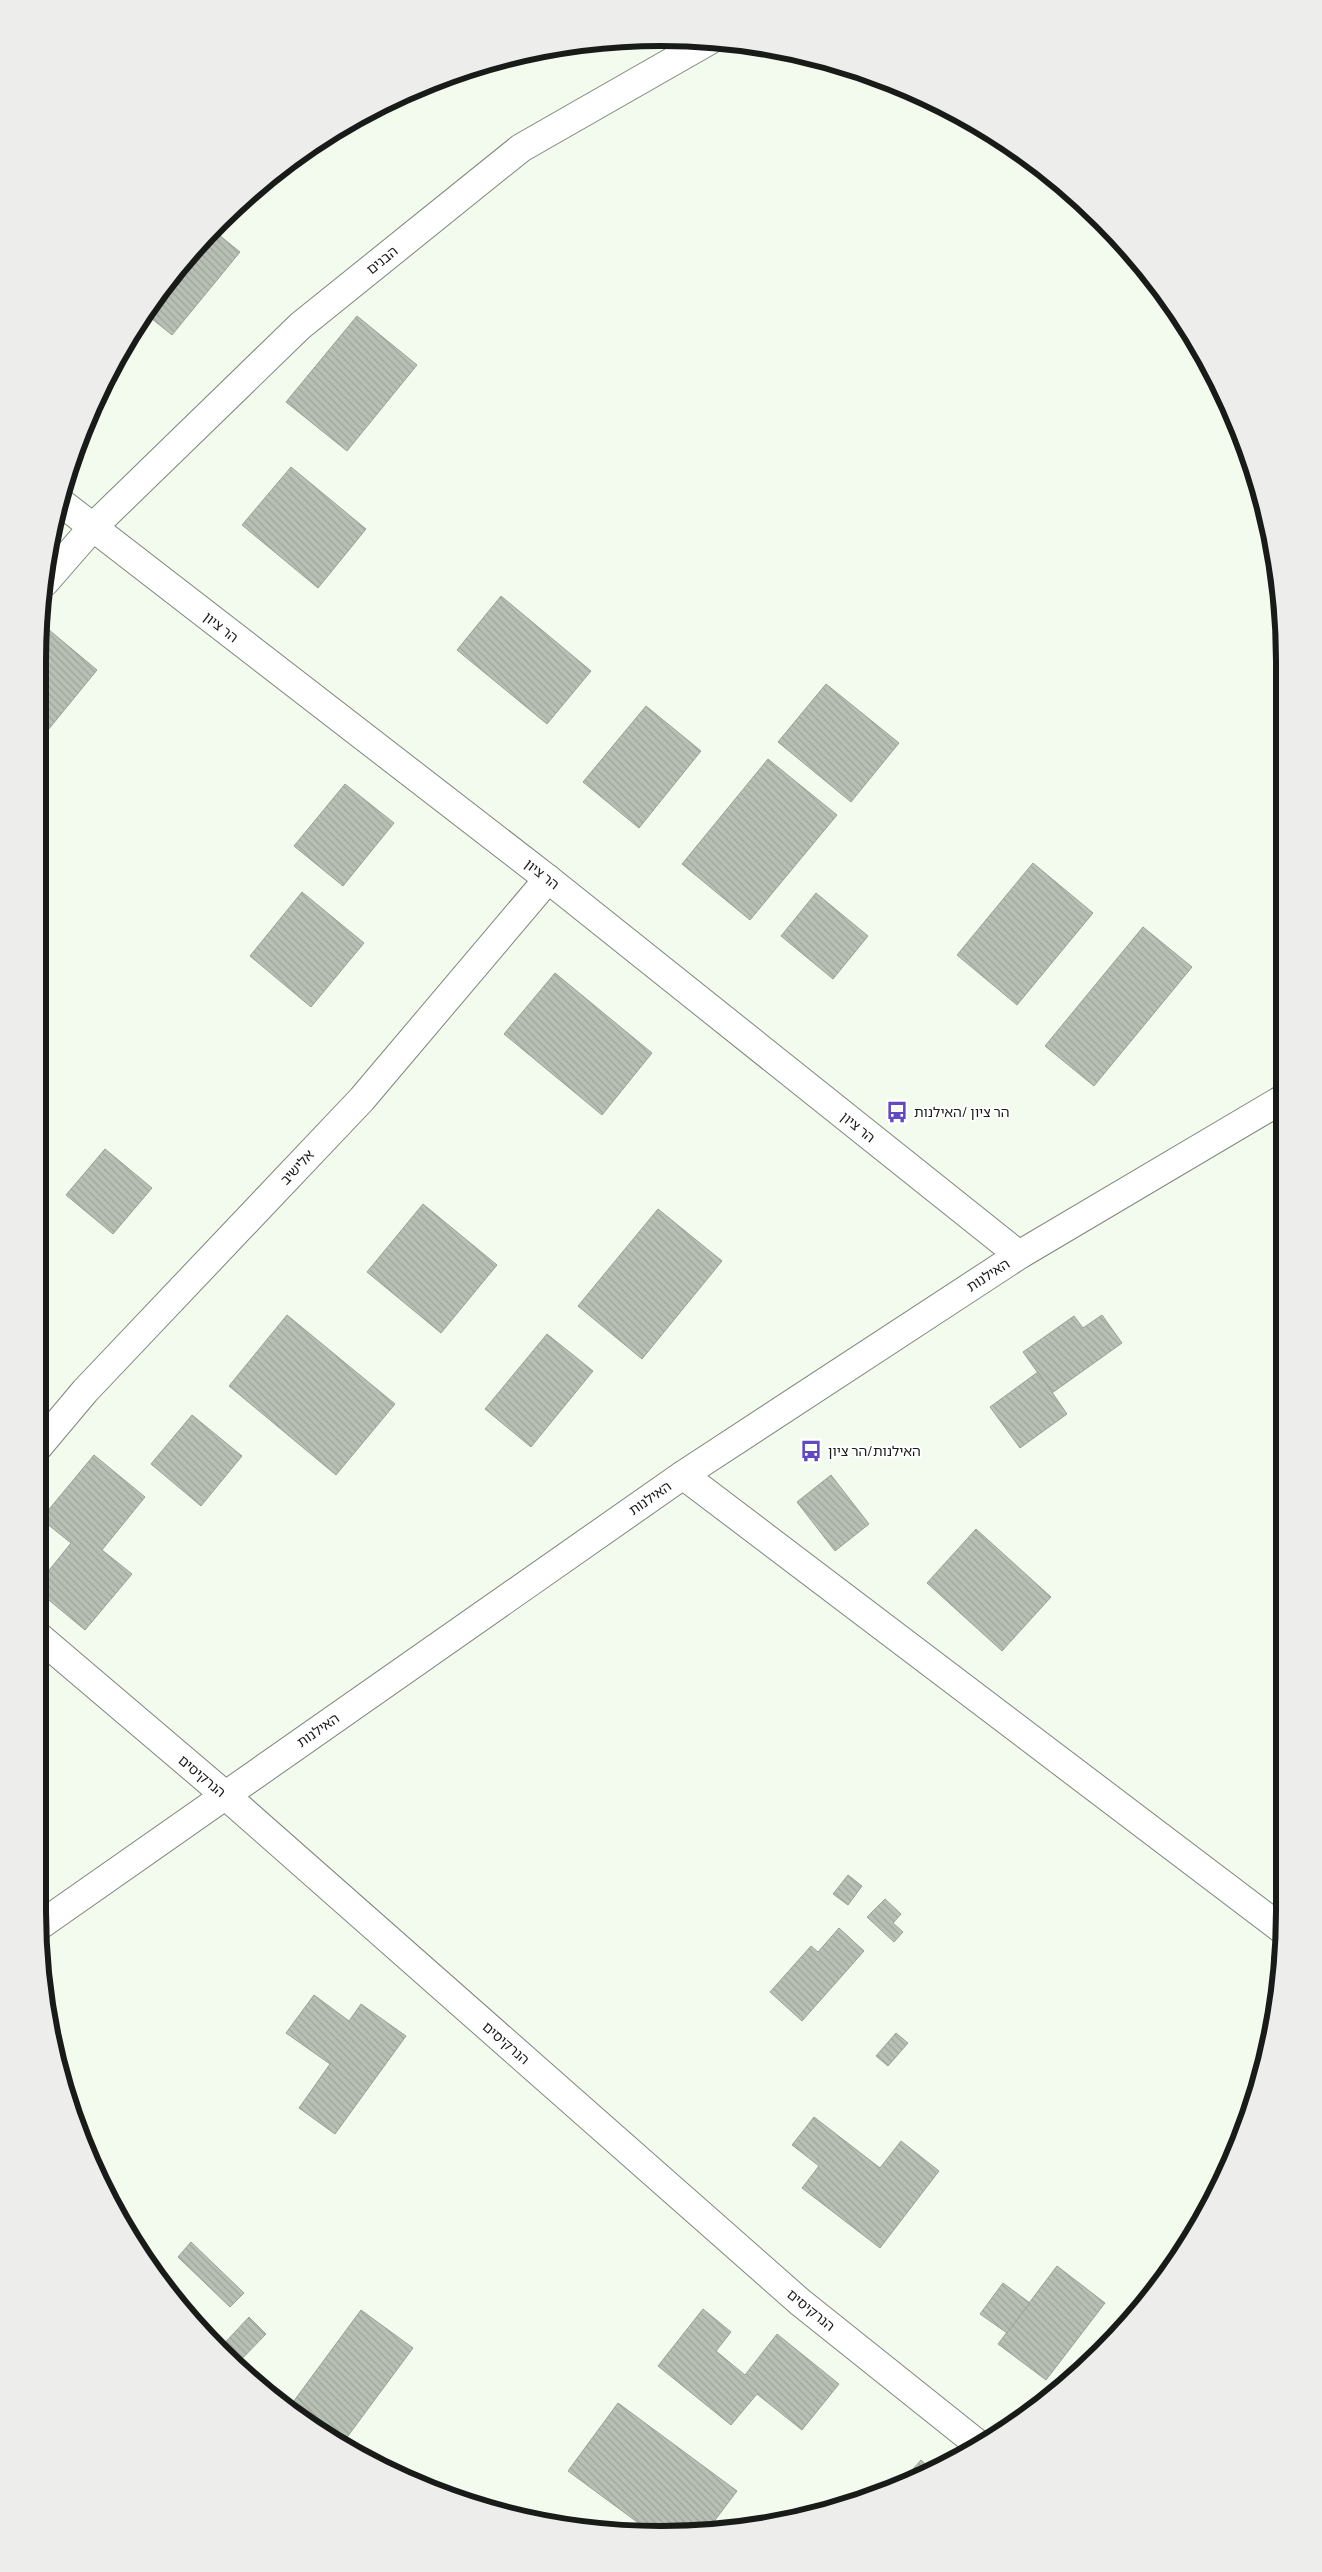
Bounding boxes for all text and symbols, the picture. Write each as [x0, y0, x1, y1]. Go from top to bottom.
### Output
street label: הבנים [363, 242, 401, 277]
street label: הר ציון [201, 608, 242, 645]
street label: הר ציון [522, 855, 563, 892]
bus stop icon: הר ציון /האילנות [884, 1099, 910, 1125]
place label: הר ציון /האילנות [914, 1103, 1010, 1120]
street label: הר ציון [838, 1108, 879, 1146]
street label: אלישיב [276, 1146, 317, 1188]
street label: האילנות [963, 1254, 1012, 1295]
bus stop icon: האילנות/הר ציון [798, 1438, 824, 1464]
place label: האילנות/הר ציון [828, 1442, 921, 1459]
street label: האילנות [625, 1477, 674, 1518]
street label: האילנות [293, 1709, 342, 1750]
street label: הנרקיסים [175, 1751, 229, 1800]
street label: הנרקיסים [479, 2018, 533, 2068]
street label: הנרקיסים [784, 2285, 839, 2334]

